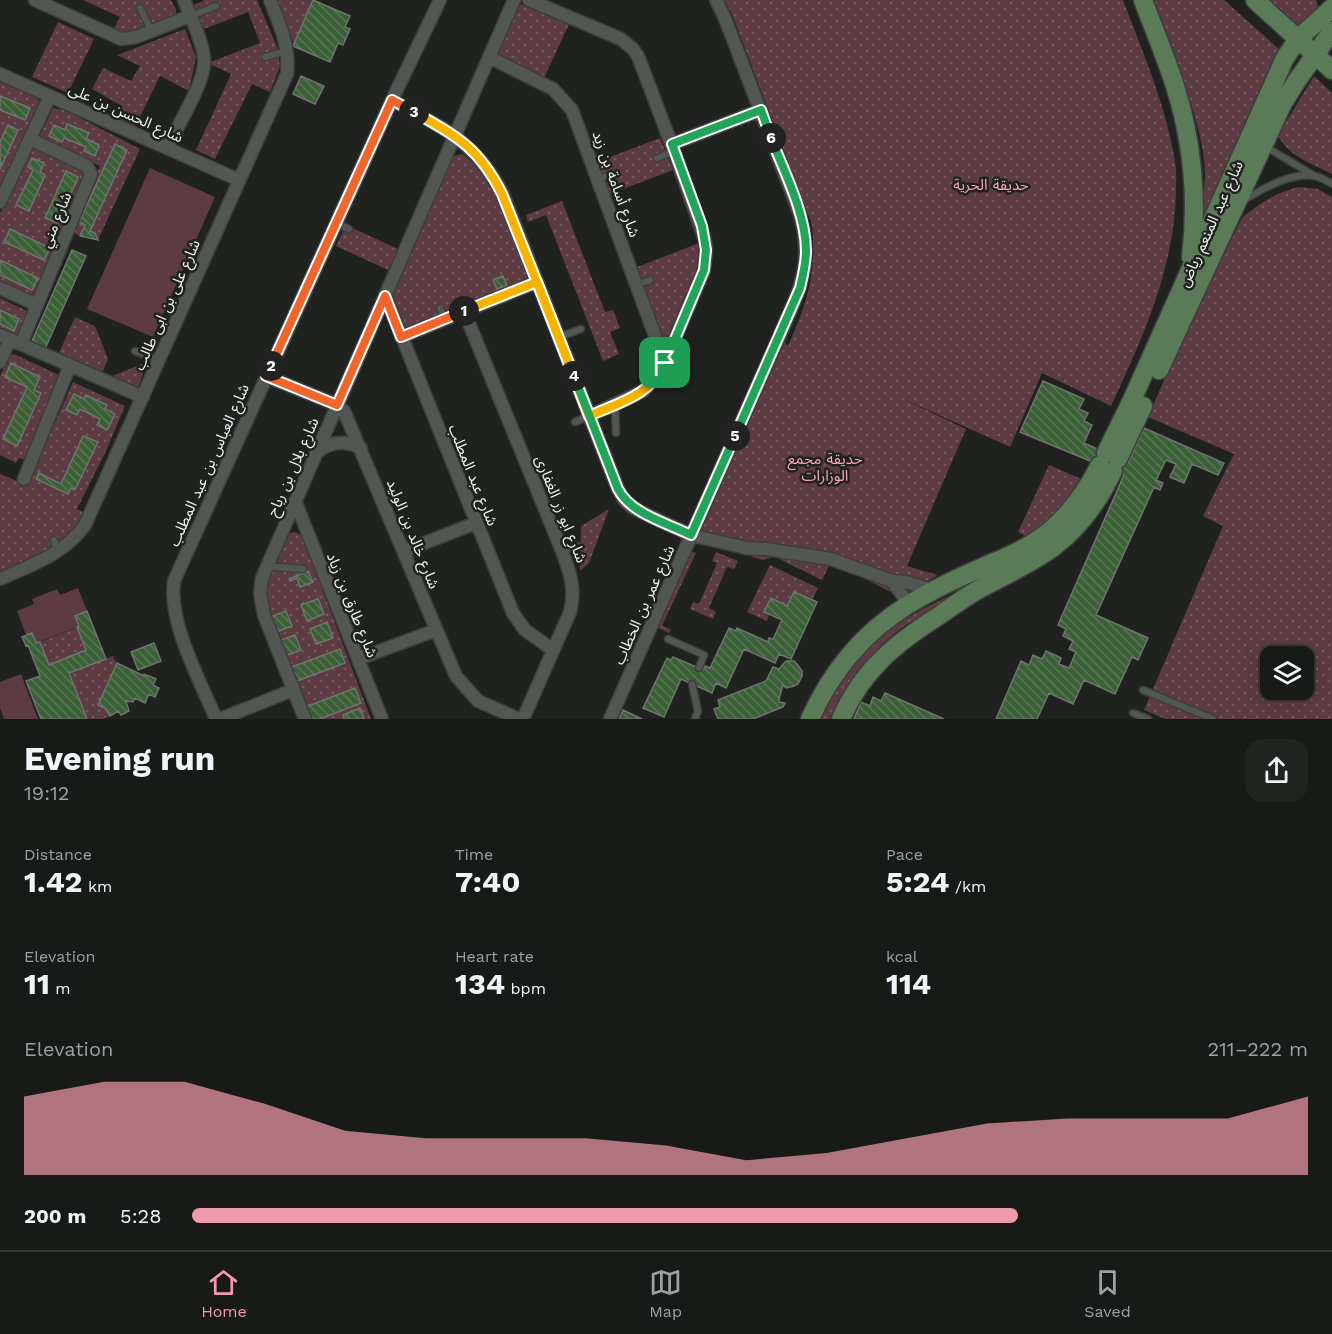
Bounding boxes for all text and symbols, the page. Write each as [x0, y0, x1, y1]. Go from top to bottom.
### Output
street label: شارع الحسن بن على [65, 80, 186, 149]
pin: 3 [399, 97, 429, 127]
text: 3 [409, 102, 419, 121]
pin: 6 [756, 123, 786, 153]
street label: شارع أسامة بن زيد [586, 128, 644, 241]
text: 6 [766, 128, 776, 147]
street label: شارع عبد المنعم رياض [1175, 158, 1250, 291]
park label: حديقة الحرية [953, 176, 1029, 194]
street label: شارع مني [37, 189, 78, 252]
street label: شارع على بن ابى طالب [130, 237, 207, 374]
pin: 1 [449, 296, 479, 326]
text: 1 [461, 301, 467, 320]
pin [639, 337, 690, 388]
icon: arrive [648, 346, 681, 379]
pin: 2 [256, 351, 286, 381]
text: 2 [266, 356, 276, 375]
pin: 4 [559, 361, 589, 391]
text: 4 [569, 366, 579, 385]
street label: شارع العباس بن عبد المطلب [165, 381, 256, 550]
street label: شارع بلال بن رباح [263, 415, 326, 520]
pin: 5 [720, 421, 750, 451]
street label: شارع عبد المطلب [442, 422, 502, 530]
text: 5 [730, 426, 740, 445]
park label: حديقة مجمع الوزارات [787, 450, 863, 485]
street label: شارع ابو زر الغفارى [528, 453, 591, 567]
street label: شارع خالد بن الوليد [380, 477, 443, 593]
street label: شارع عمر بن الخطاب [610, 542, 681, 669]
street label: شارع طارق بن زياد [320, 550, 381, 662]
map controls [1260, 646, 1314, 700]
button: layers [1260, 646, 1314, 700]
text: Evening run [24, 739, 215, 778]
button: share [1245, 739, 1308, 802]
text: 19:12 [24, 781, 70, 805]
text: Distance [24, 845, 92, 864]
text: Time [455, 845, 493, 864]
text: Pace [886, 845, 923, 864]
text: 1.42 [24, 864, 82, 899]
text: 7:40 [455, 864, 520, 899]
text: 5:24 [886, 864, 949, 899]
text: km [82, 877, 112, 896]
text: /km [949, 877, 986, 896]
text: Elevation [24, 947, 95, 966]
text: Heart rate [455, 947, 534, 966]
text: kcal [886, 947, 918, 966]
text: 11 [24, 966, 50, 1001]
text: 134 [455, 966, 505, 1001]
text: 114 [886, 966, 931, 1001]
text: m [50, 979, 71, 998]
text: bpm [505, 979, 546, 998]
text: Elevation [24, 1037, 113, 1061]
text: 211–222 m [1207, 1037, 1308, 1061]
text: 200 m [24, 1204, 86, 1228]
text: 5:28 [120, 1204, 162, 1228]
tab: Home [201, 1266, 247, 1321]
tab: Map [649, 1266, 682, 1321]
tab: Saved [1084, 1266, 1131, 1321]

